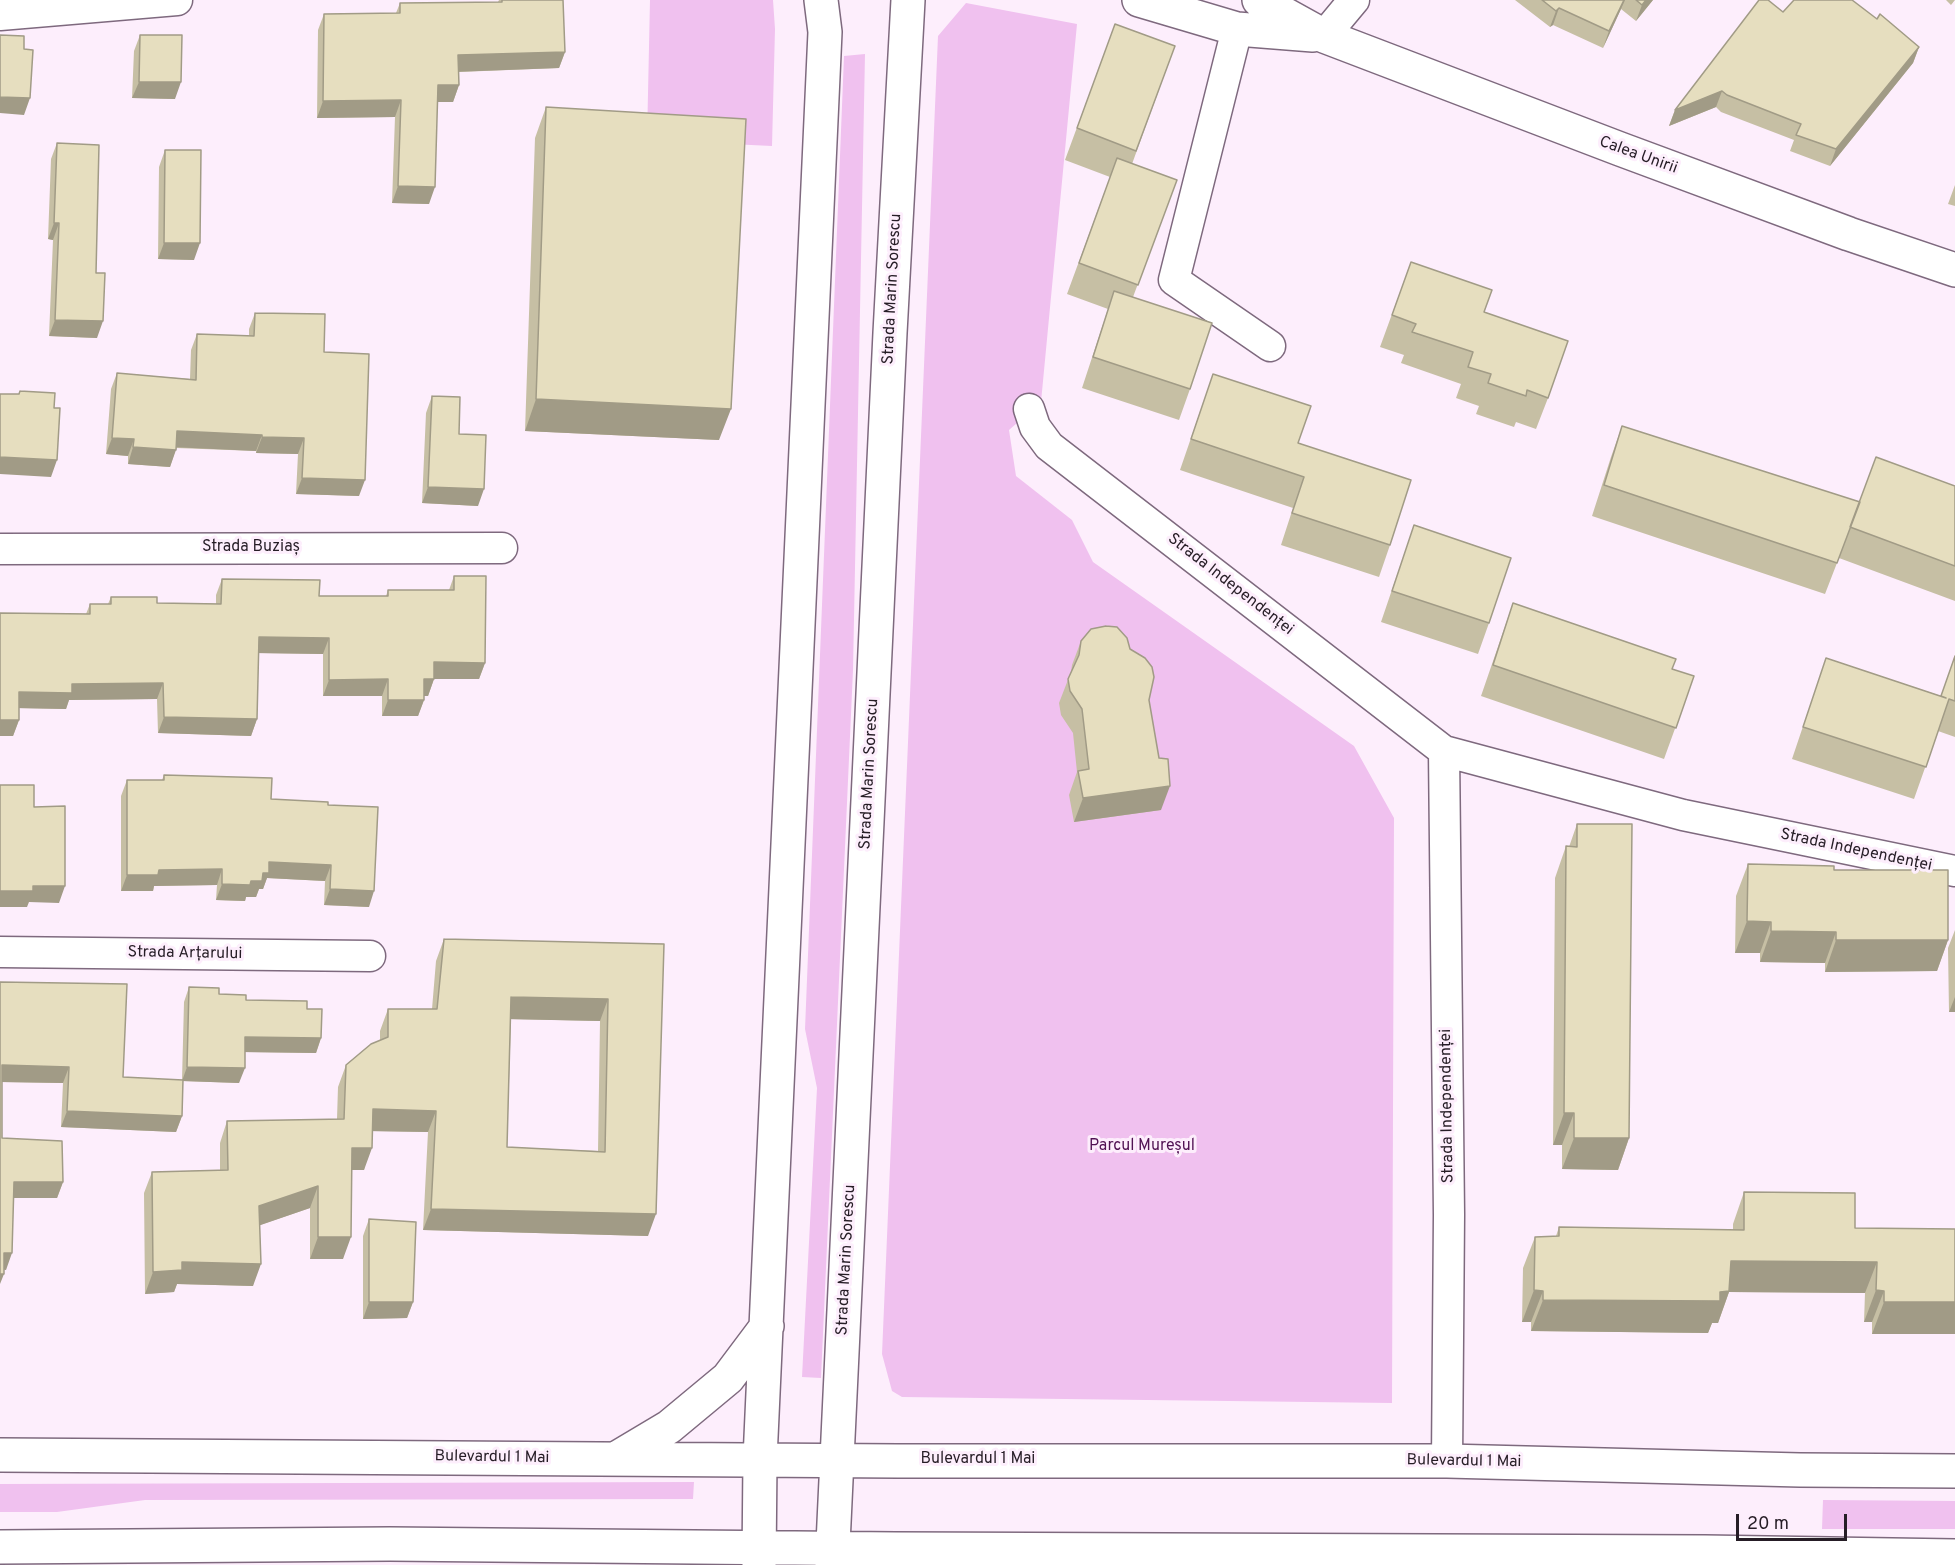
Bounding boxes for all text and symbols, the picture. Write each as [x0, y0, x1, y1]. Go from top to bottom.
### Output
street label: Calea Unirii [1596, 133, 1680, 179]
street label: Strada Marin Sorescu [879, 213, 907, 365]
street label: Strada Independenței [1163, 530, 1297, 640]
street label: Strada Buziaș [202, 538, 300, 558]
street label: Strada Marin Sorescu [856, 698, 884, 850]
street label: Strada Independenței [1778, 826, 1934, 876]
street label: Strada Arțarului [127, 943, 243, 965]
street label: Strada Independenței [1437, 1029, 1459, 1183]
park label: Parcul Mureșul [1089, 1137, 1195, 1157]
street label: Strada Marin Sorescu [833, 1184, 861, 1336]
street label: Bulevardul 1 Mai [434, 1447, 550, 1469]
street label: Bulevardul 1 Mai [921, 1450, 1035, 1470]
street label: Bulevardul 1 Mai [1406, 1451, 1522, 1473]
scale bar [1739, 1502, 1850, 1540]
text: 20 m [1747, 1513, 1789, 1536]

